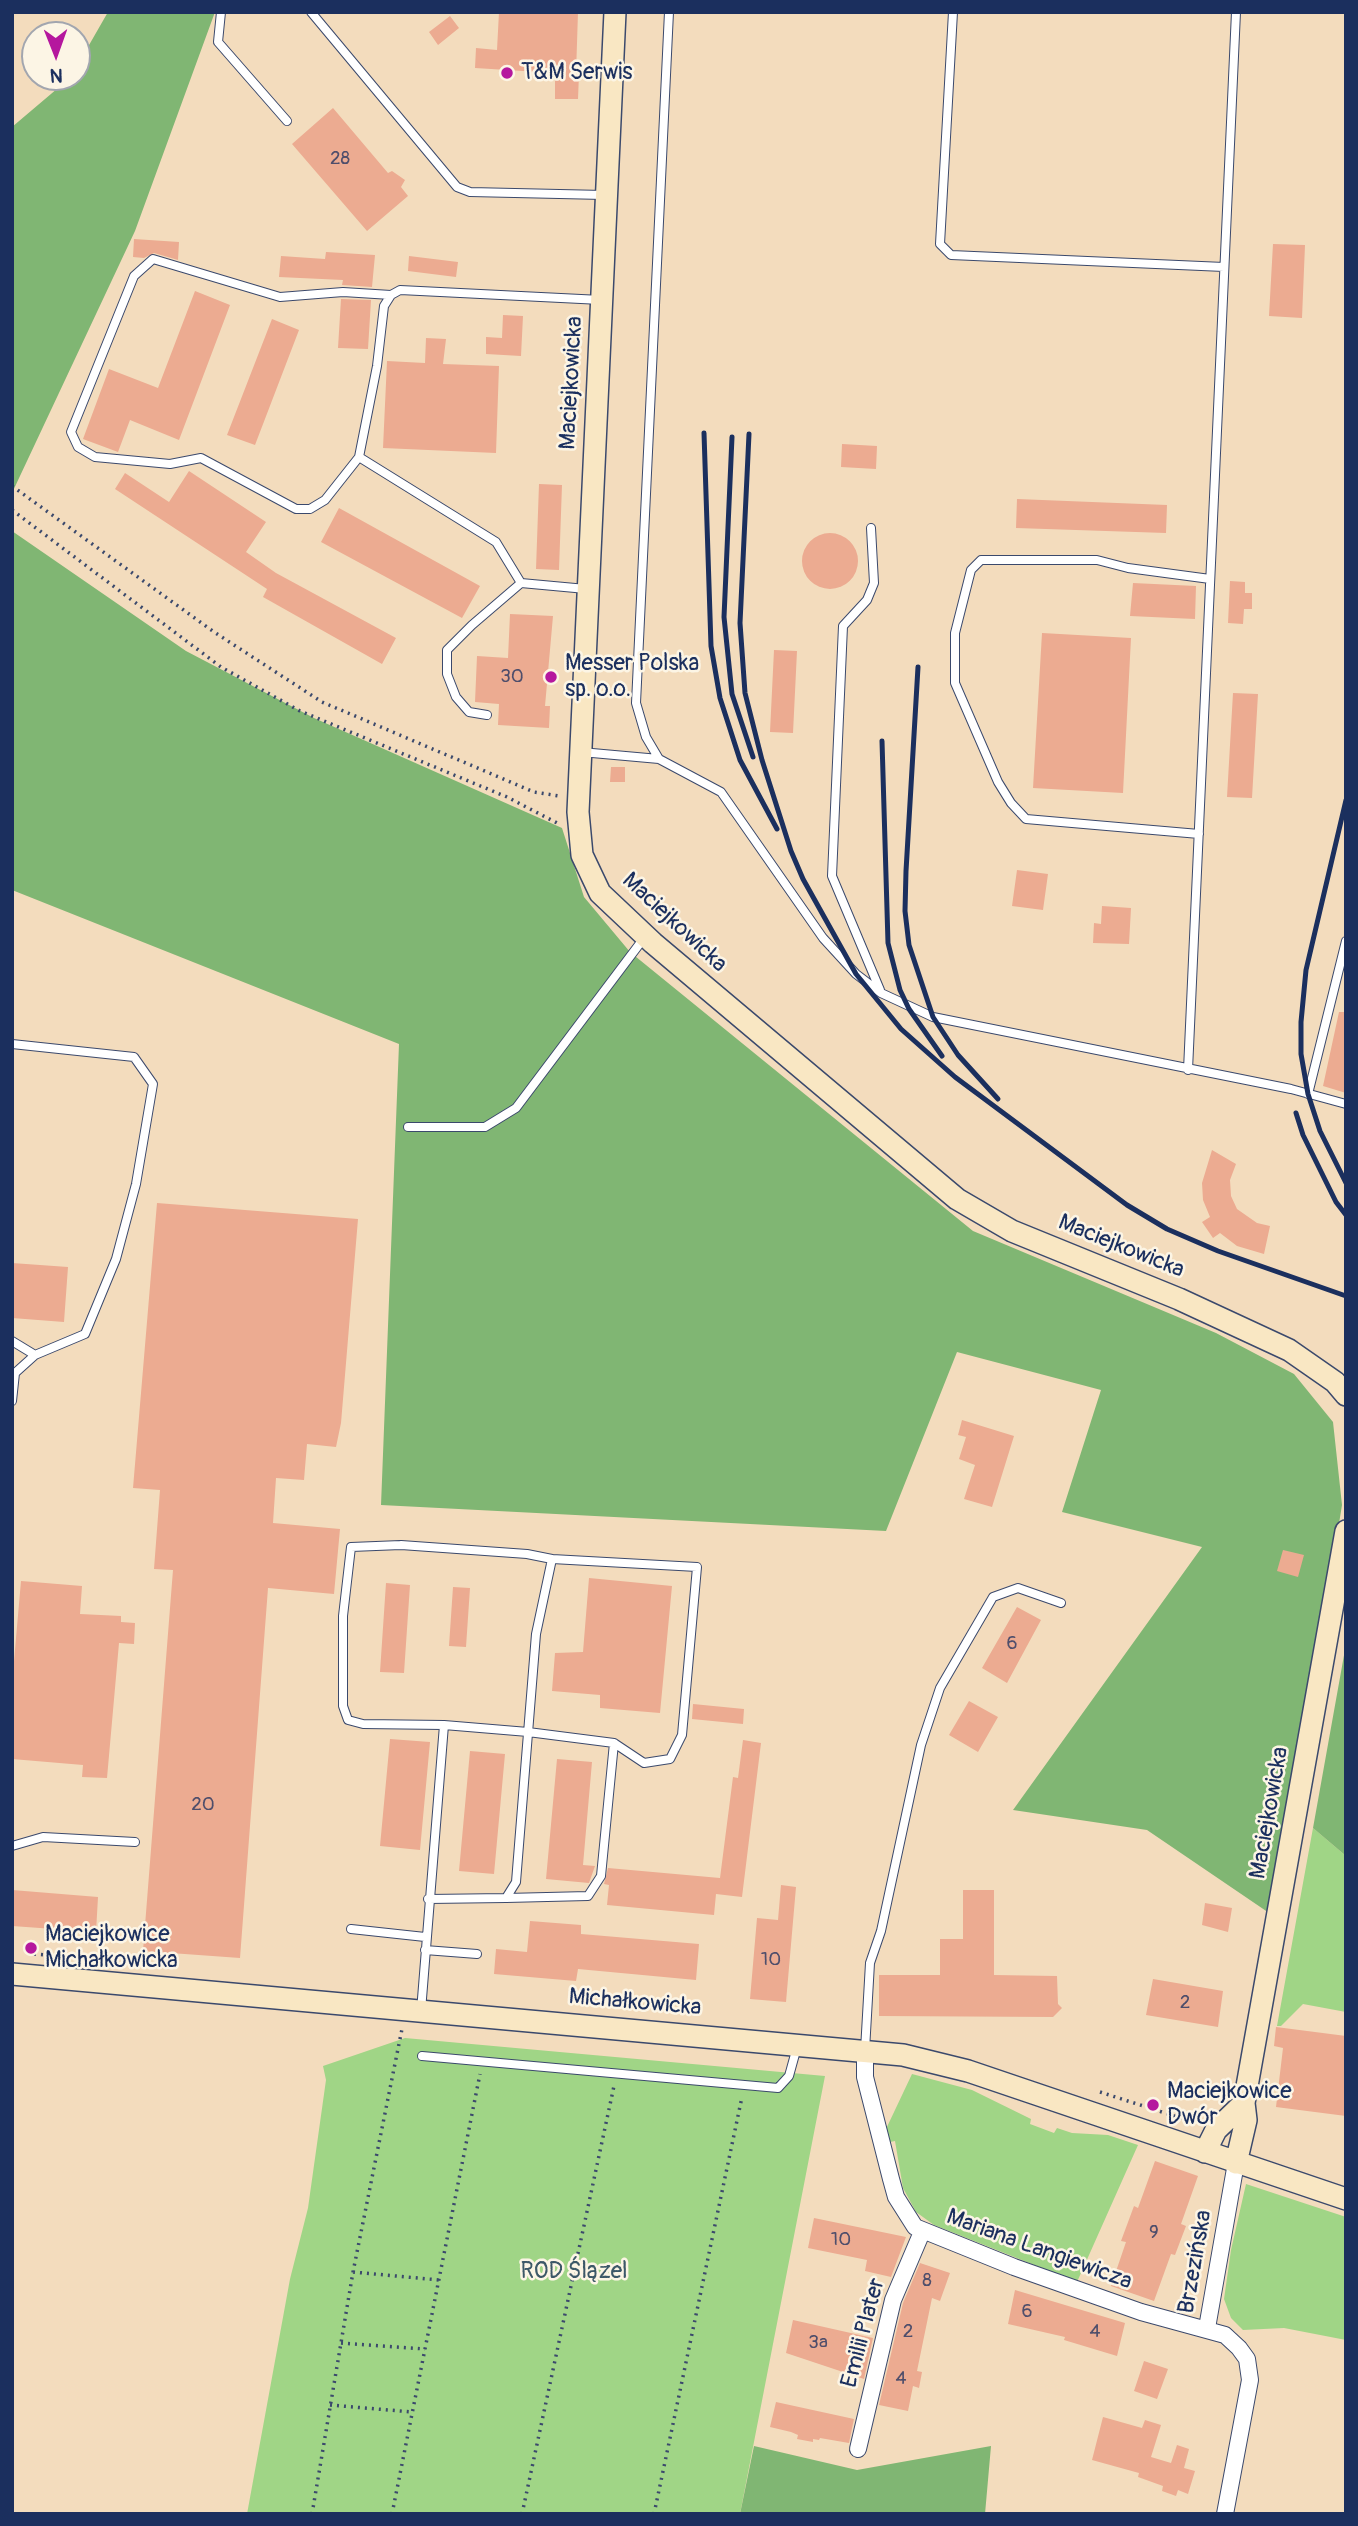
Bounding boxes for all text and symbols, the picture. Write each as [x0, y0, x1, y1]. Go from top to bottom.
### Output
north arrow [21, 21, 91, 91]
place label: T&M Serwis [521, 59, 633, 87]
text: N [50, 63, 63, 87]
marker: T&M Serwis [499, 65, 515, 81]
house number: 28 [330, 148, 350, 170]
street label: Maciejkowicka [555, 316, 589, 450]
place label: Messer Polska sp. o.o. [565, 650, 699, 704]
house number: 30 [500, 666, 524, 688]
marker: Messer Polska sp. o.o. [543, 669, 559, 685]
street label: Maciejkowicka [616, 867, 732, 979]
street label: Maciejkowicka [1054, 1209, 1188, 1285]
house number: 6 [1006, 1633, 1018, 1655]
street label: Maciejkowicka [1245, 1745, 1295, 1881]
house number: 20 [191, 1794, 215, 1816]
place label: Maciejkowice Michałkowicka [45, 1921, 178, 1975]
marker: Maciejkowice Michałkowicka [23, 1940, 39, 1956]
house number: 10 [761, 1949, 781, 1971]
street label: Michałkowicka [568, 1983, 702, 2023]
house number: 2 [1180, 1992, 1190, 2014]
place label: Maciejkowice Dwór [1167, 2078, 1291, 2132]
marker: Maciejkowice Dwór [1145, 2097, 1161, 2113]
street label: Mariana Langiewicza [943, 2204, 1135, 2296]
street label: Brzezińska [1173, 2208, 1219, 2316]
house number: 9 [1149, 2222, 1159, 2244]
house number: 10 [831, 2229, 851, 2251]
park label: ROD Ślązel [520, 2258, 628, 2286]
house number: 8 [922, 2270, 932, 2292]
street label: Emilii Plater [836, 2275, 892, 2391]
house number: 6 [1021, 2301, 1033, 2323]
house number: 2 [903, 2321, 913, 2343]
house number: 4 [1089, 2321, 1101, 2343]
house number: 3a [808, 2332, 828, 2354]
house number: 4 [895, 2368, 907, 2390]

